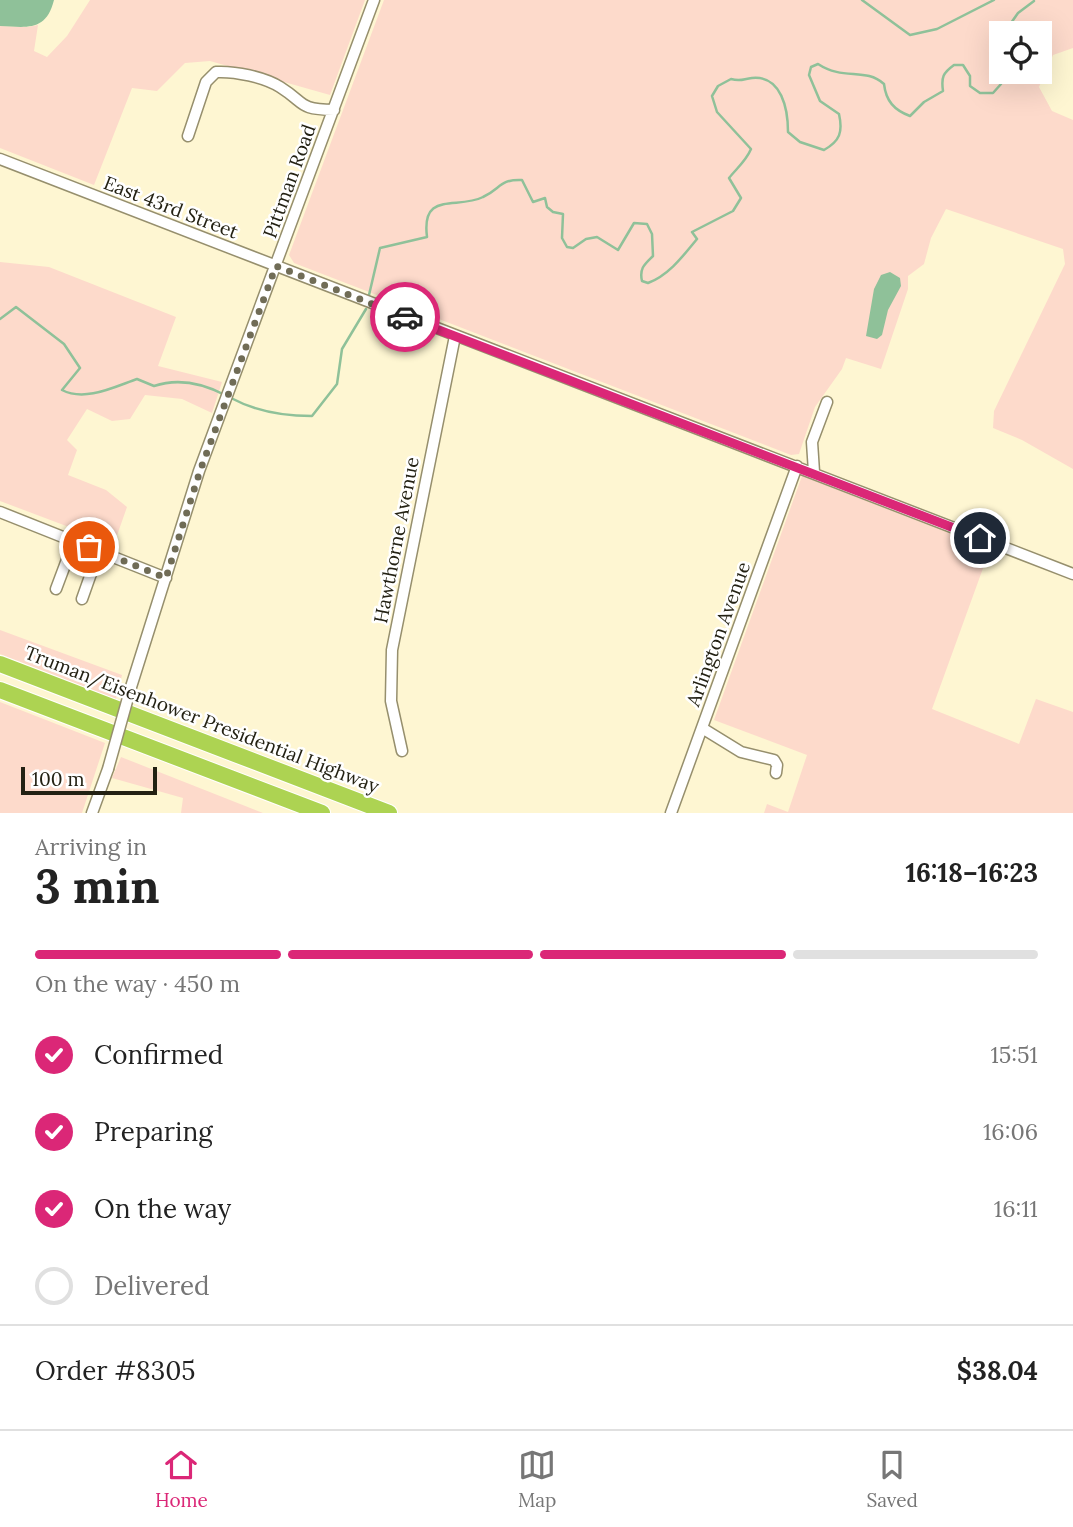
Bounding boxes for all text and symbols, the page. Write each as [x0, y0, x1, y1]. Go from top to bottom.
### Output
map controls [989, 21, 1052, 84]
button: locate [989, 21, 1052, 84]
street label: Pittman Road [257, 121, 321, 241]
street label: East 43rd Street [100, 170, 242, 244]
courier [370, 282, 440, 352]
icon: car [386, 298, 424, 336]
street label: Hawthorne Avenue [368, 455, 424, 625]
pin [950, 508, 1010, 568]
pin [59, 517, 119, 577]
icon: home [961, 519, 999, 557]
icon: bag [70, 528, 108, 566]
street label: Arlington Avenue [680, 558, 755, 710]
street label: Truman/Eisenhower Presidential Highway [21, 640, 383, 799]
scale bar [21, 764, 158, 796]
text: 100 m [32, 767, 85, 791]
text: Arriving in [35, 832, 147, 861]
text: 16:18–16:23 [906, 856, 1038, 889]
text: 3 min [35, 857, 160, 916]
text: On the way · 450 m [35, 969, 240, 998]
icon: check [35, 1036, 73, 1074]
text: Confirmed [94, 1038, 223, 1071]
text: 15:51 [990, 1040, 1038, 1069]
icon: check [35, 1113, 73, 1151]
text: Preparing [94, 1115, 213, 1148]
text: 16:06 [983, 1117, 1038, 1146]
icon: check [35, 1190, 73, 1228]
text: On the way [94, 1192, 231, 1225]
text: 16:11 [994, 1194, 1038, 1223]
text: Delivered [94, 1269, 210, 1302]
text: Order #8305 [35, 1354, 195, 1387]
text: $38.04 [957, 1354, 1038, 1387]
tab: Home [155, 1446, 208, 1512]
tab: Map [518, 1446, 556, 1512]
tab: Saved [867, 1446, 918, 1512]

